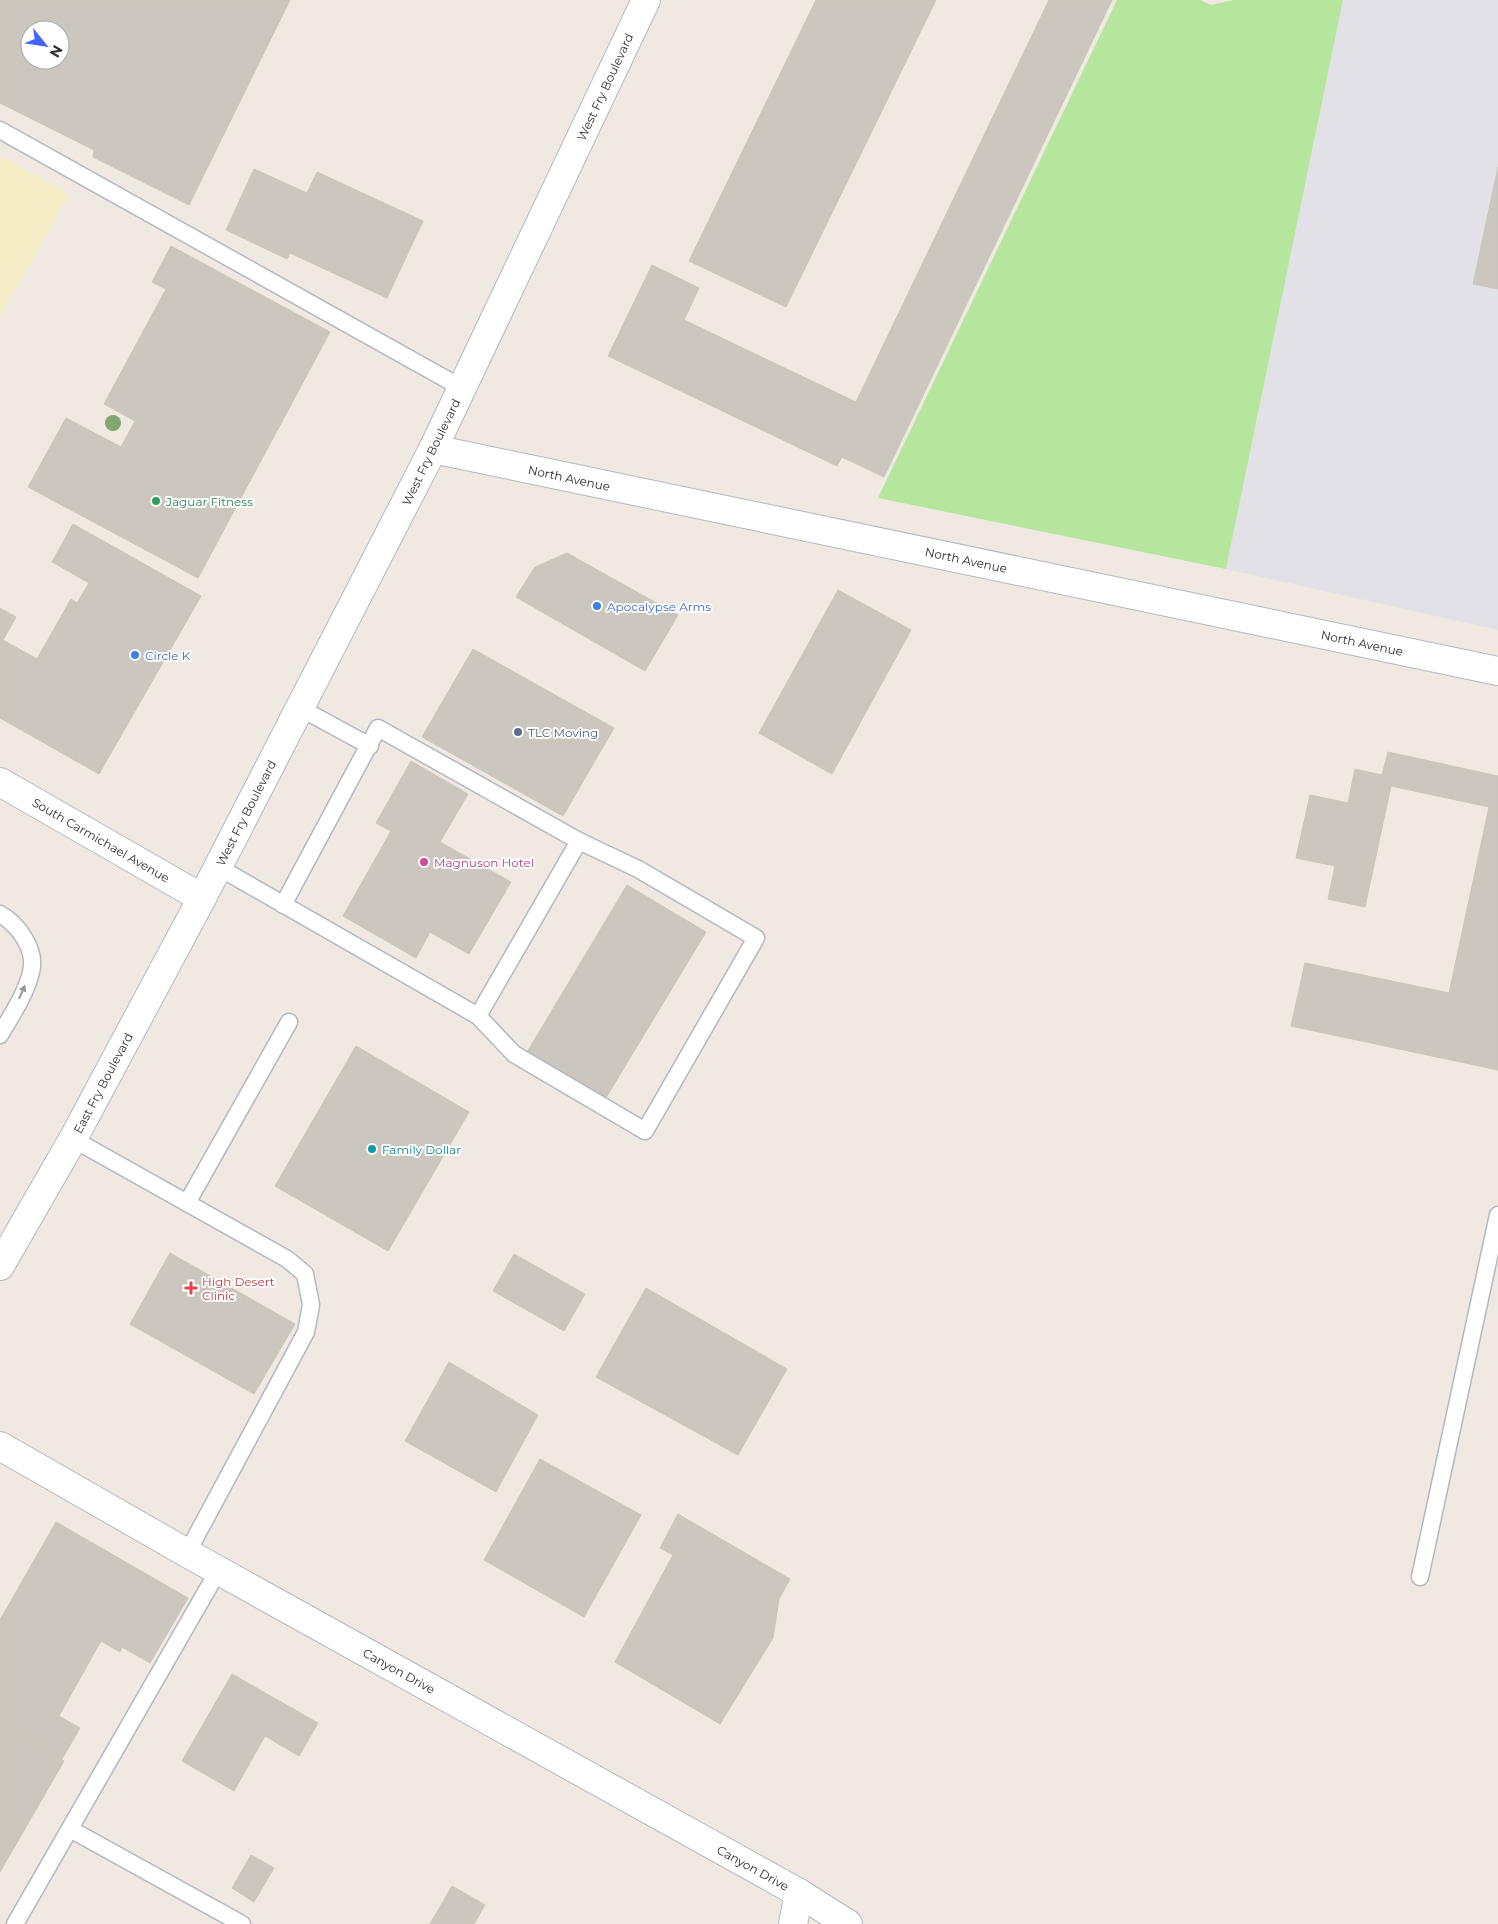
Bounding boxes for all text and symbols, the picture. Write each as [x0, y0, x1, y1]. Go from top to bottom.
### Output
north arrow [20, 20, 70, 70]
street label: West Fry Boulevard [574, 31, 636, 143]
text: N [46, 42, 67, 61]
street label: West Fry Boulevard [399, 396, 463, 508]
street label: North Avenue [527, 462, 611, 494]
place label: Jaguar Fitness [165, 494, 253, 509]
marker: Jaguar Fitness [150, 495, 162, 507]
street label: North Avenue [924, 544, 1008, 576]
place label: Apocalypse Arms [607, 599, 711, 614]
marker: Apocalypse Arms [591, 600, 603, 612]
street label: North Avenue [1320, 627, 1404, 659]
place label: Circle K [145, 648, 191, 663]
marker: Circle K [129, 649, 141, 661]
place label: TLC Moving [528, 725, 598, 740]
marker: TLC Moving [512, 726, 524, 738]
street label: West Fry Boulevard [213, 758, 279, 868]
street label: South Carmichael Avenue [30, 794, 172, 886]
place label: Magnuson Hotel [434, 855, 534, 870]
marker: Magnuson Hotel [418, 856, 430, 868]
one-way arrow [19, 985, 27, 999]
street label: East Fry Boulevard [70, 1030, 136, 1136]
place label: Family Dollar [382, 1142, 461, 1157]
marker: Family Dollar [366, 1143, 378, 1155]
place label: High Desert Clinic [202, 1274, 275, 1303]
marker: High Desert Clinic [184, 1281, 198, 1295]
street label: Canyon Drive [360, 1645, 438, 1697]
street label: Canyon Drive [714, 1842, 792, 1894]

